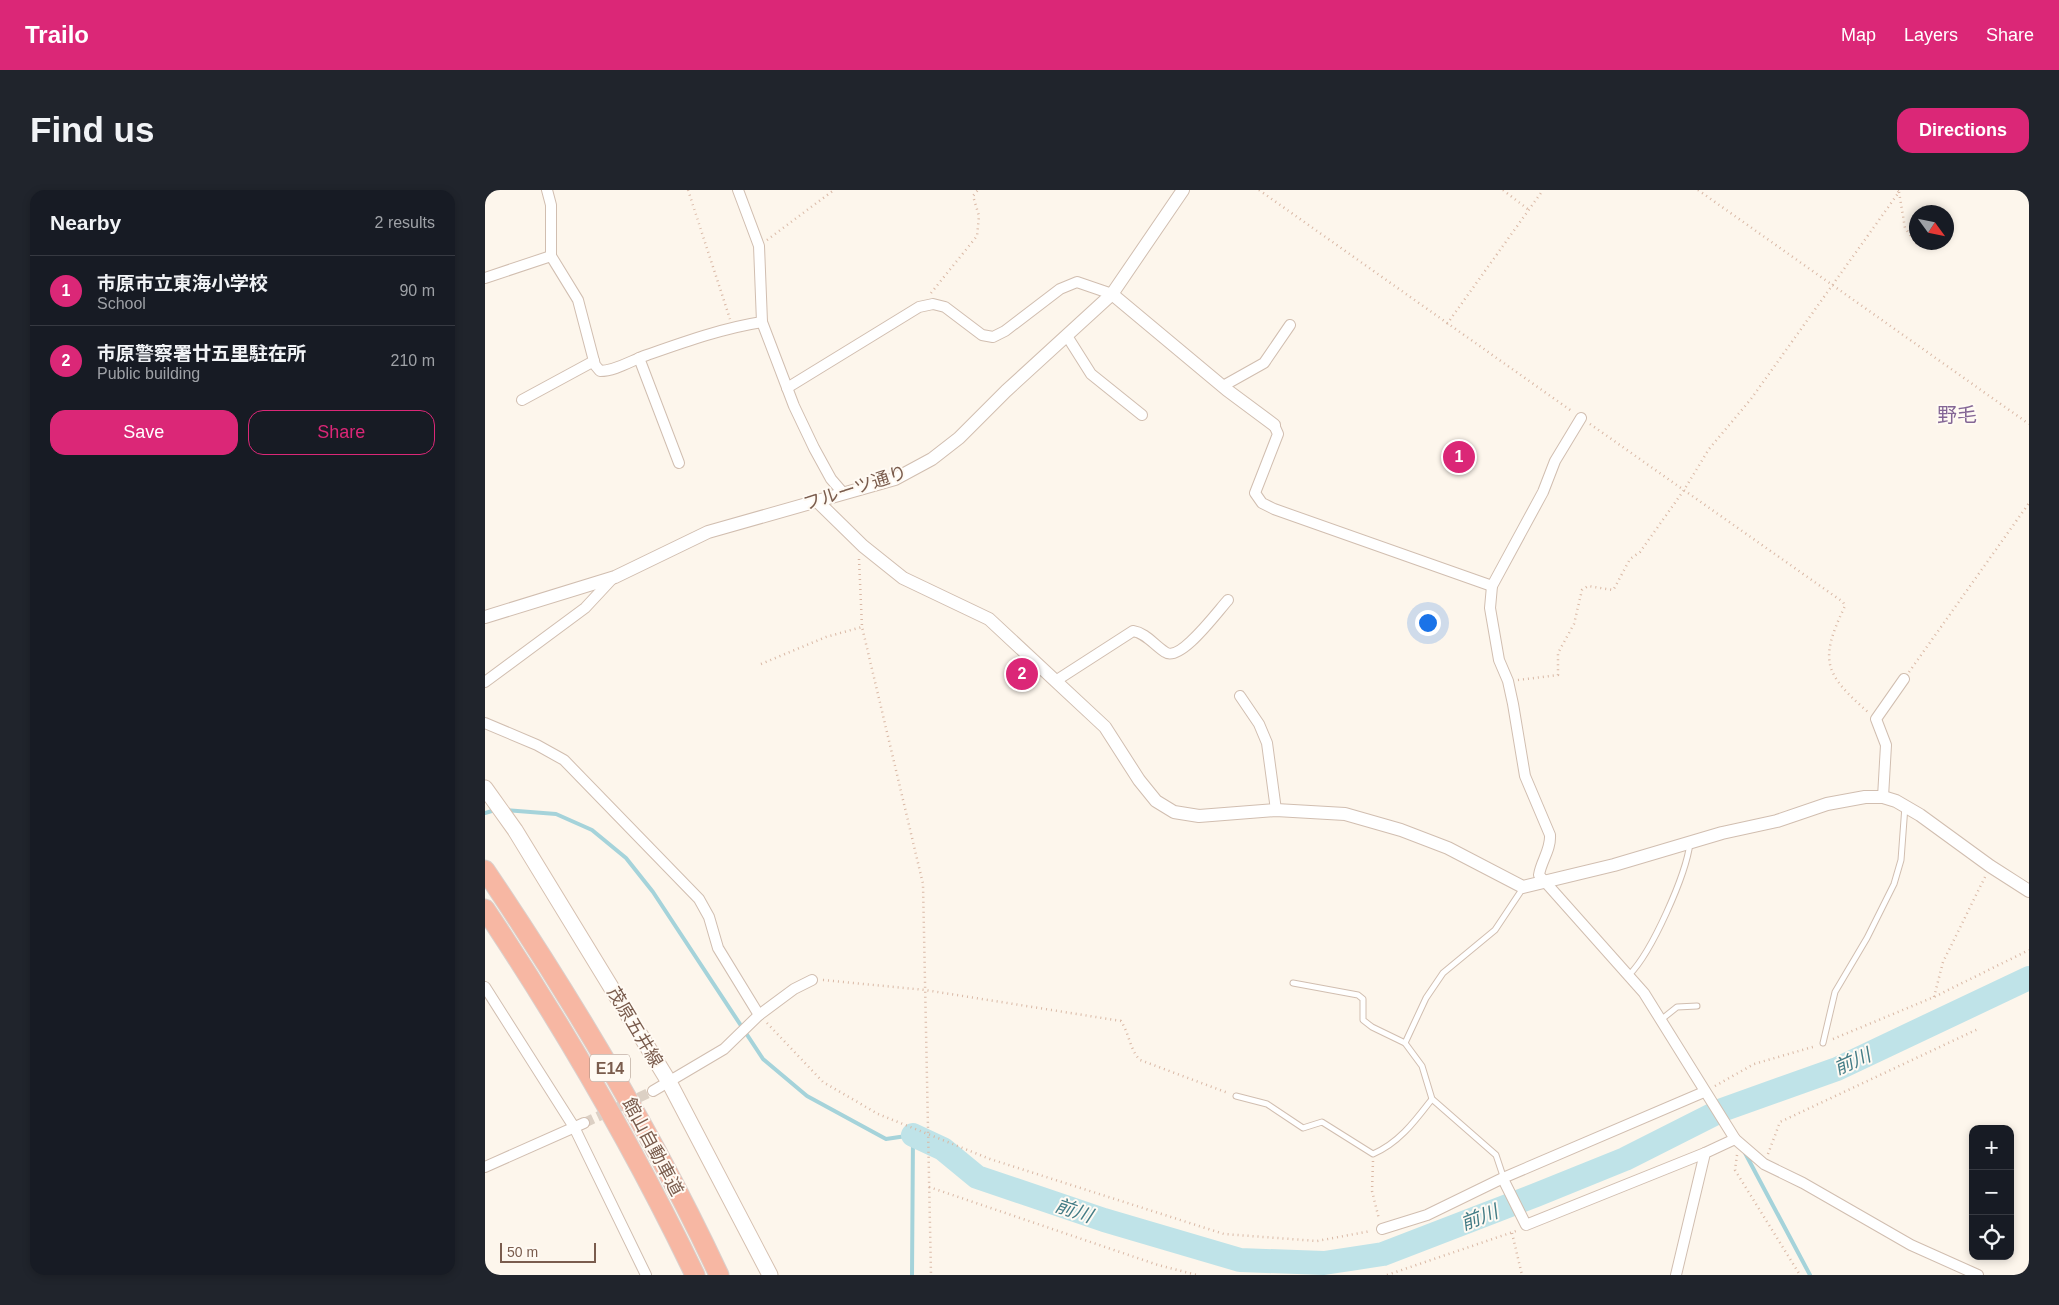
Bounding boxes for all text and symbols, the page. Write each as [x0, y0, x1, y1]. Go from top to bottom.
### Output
text: Trailo [25, 21, 89, 48]
text: Map [1841, 25, 1876, 45]
text: Layers [1904, 25, 1958, 45]
text: Share [1986, 25, 2034, 45]
button: Directions [1897, 108, 2029, 153]
text: Find us [30, 110, 154, 149]
north arrow [1909, 205, 1954, 250]
text: Nearby [50, 211, 121, 234]
text: 2 results [375, 214, 435, 231]
text: 市原市立東海小学校 [97, 273, 268, 294]
text: 1 [62, 282, 70, 299]
text: 90 m [399, 282, 435, 299]
text: School [97, 295, 146, 312]
text: 市原警察署廿五里駐在所 [97, 343, 306, 364]
text: 2 [62, 352, 70, 369]
text: 210 m [391, 352, 435, 369]
text: Public building [97, 365, 200, 382]
district label: 野毛 [1937, 404, 1977, 426]
button: Save [50, 410, 238, 455]
button: Share [248, 410, 435, 455]
pin: 1 [1443, 438, 1475, 476]
street label: フルーツ通り [801, 462, 909, 514]
your location [1415, 610, 1441, 636]
pin: 2 [1006, 655, 1038, 693]
street label: 茂原五井線 [603, 983, 667, 1071]
water label: 前川 [1831, 1043, 1876, 1079]
road number: E14 [590, 1054, 630, 1081]
street label: 館山自動車道 [619, 1095, 687, 1199]
map controls [1969, 1125, 2014, 1260]
button: + [1969, 1125, 2014, 1170]
button: − [1969, 1170, 2014, 1215]
water label: 前川 [1052, 1194, 1097, 1227]
water label: 前川 [1458, 1200, 1503, 1234]
button: locate [1969, 1215, 2014, 1260]
scale bar [500, 1240, 596, 1263]
text: 50 m [507, 1244, 538, 1260]

